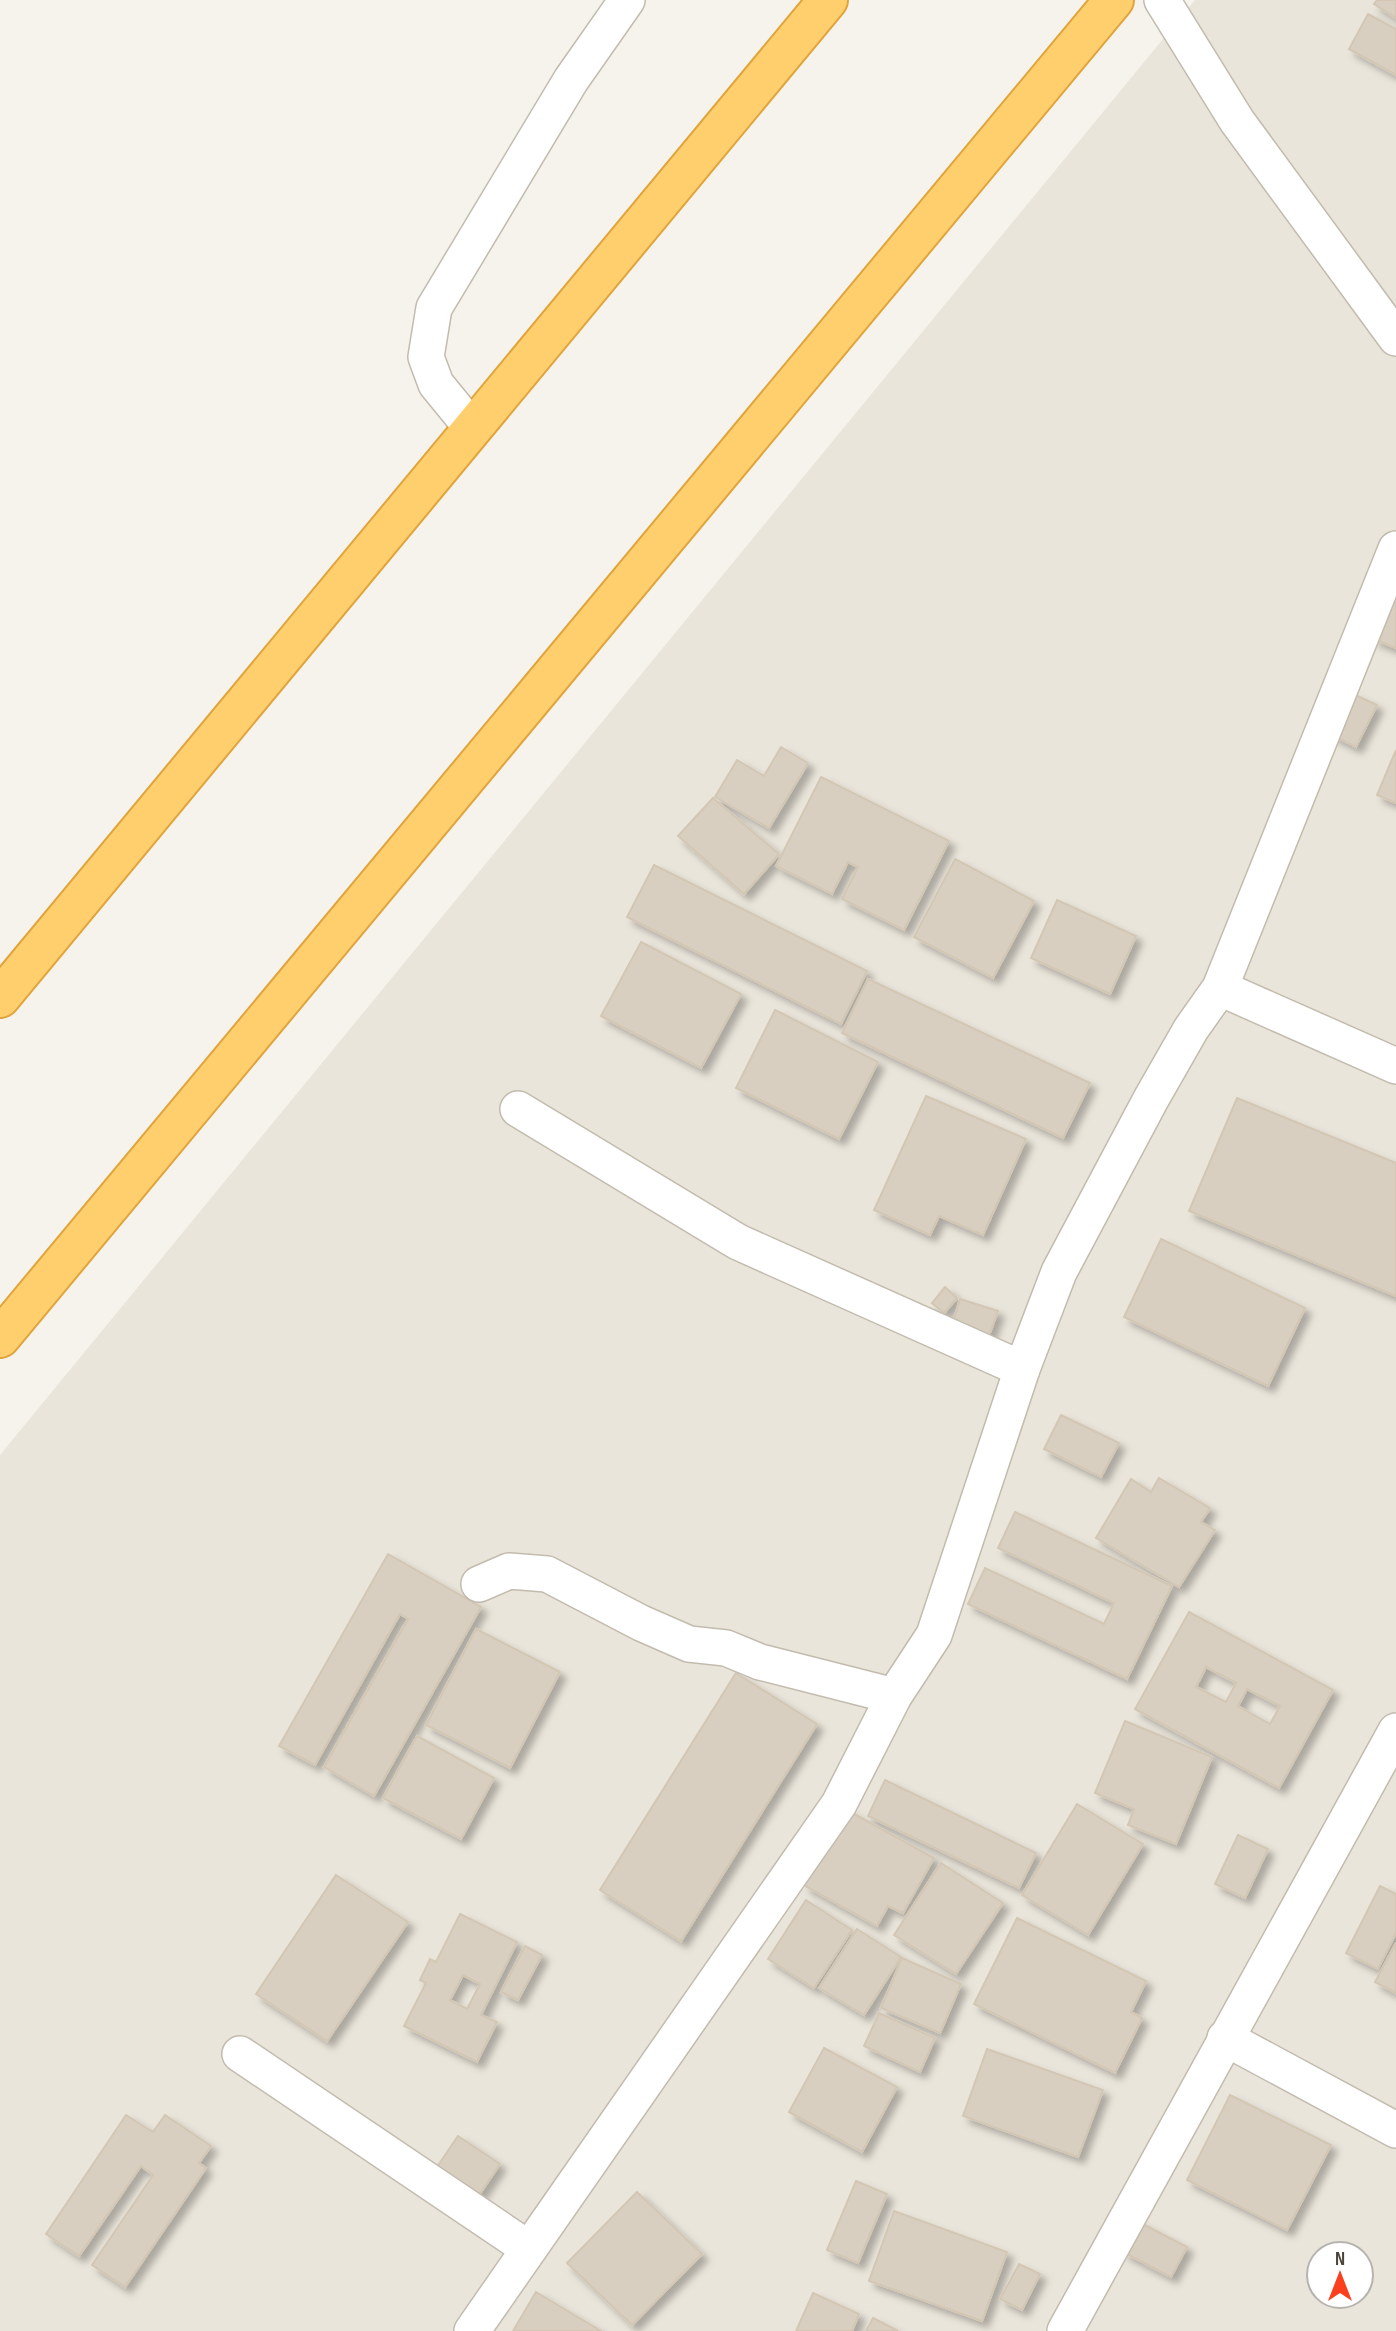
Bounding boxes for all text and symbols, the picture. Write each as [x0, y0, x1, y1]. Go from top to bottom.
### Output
north arrow [1305, 2240, 1375, 2310]
text: N [1335, 2248, 1345, 2271]

